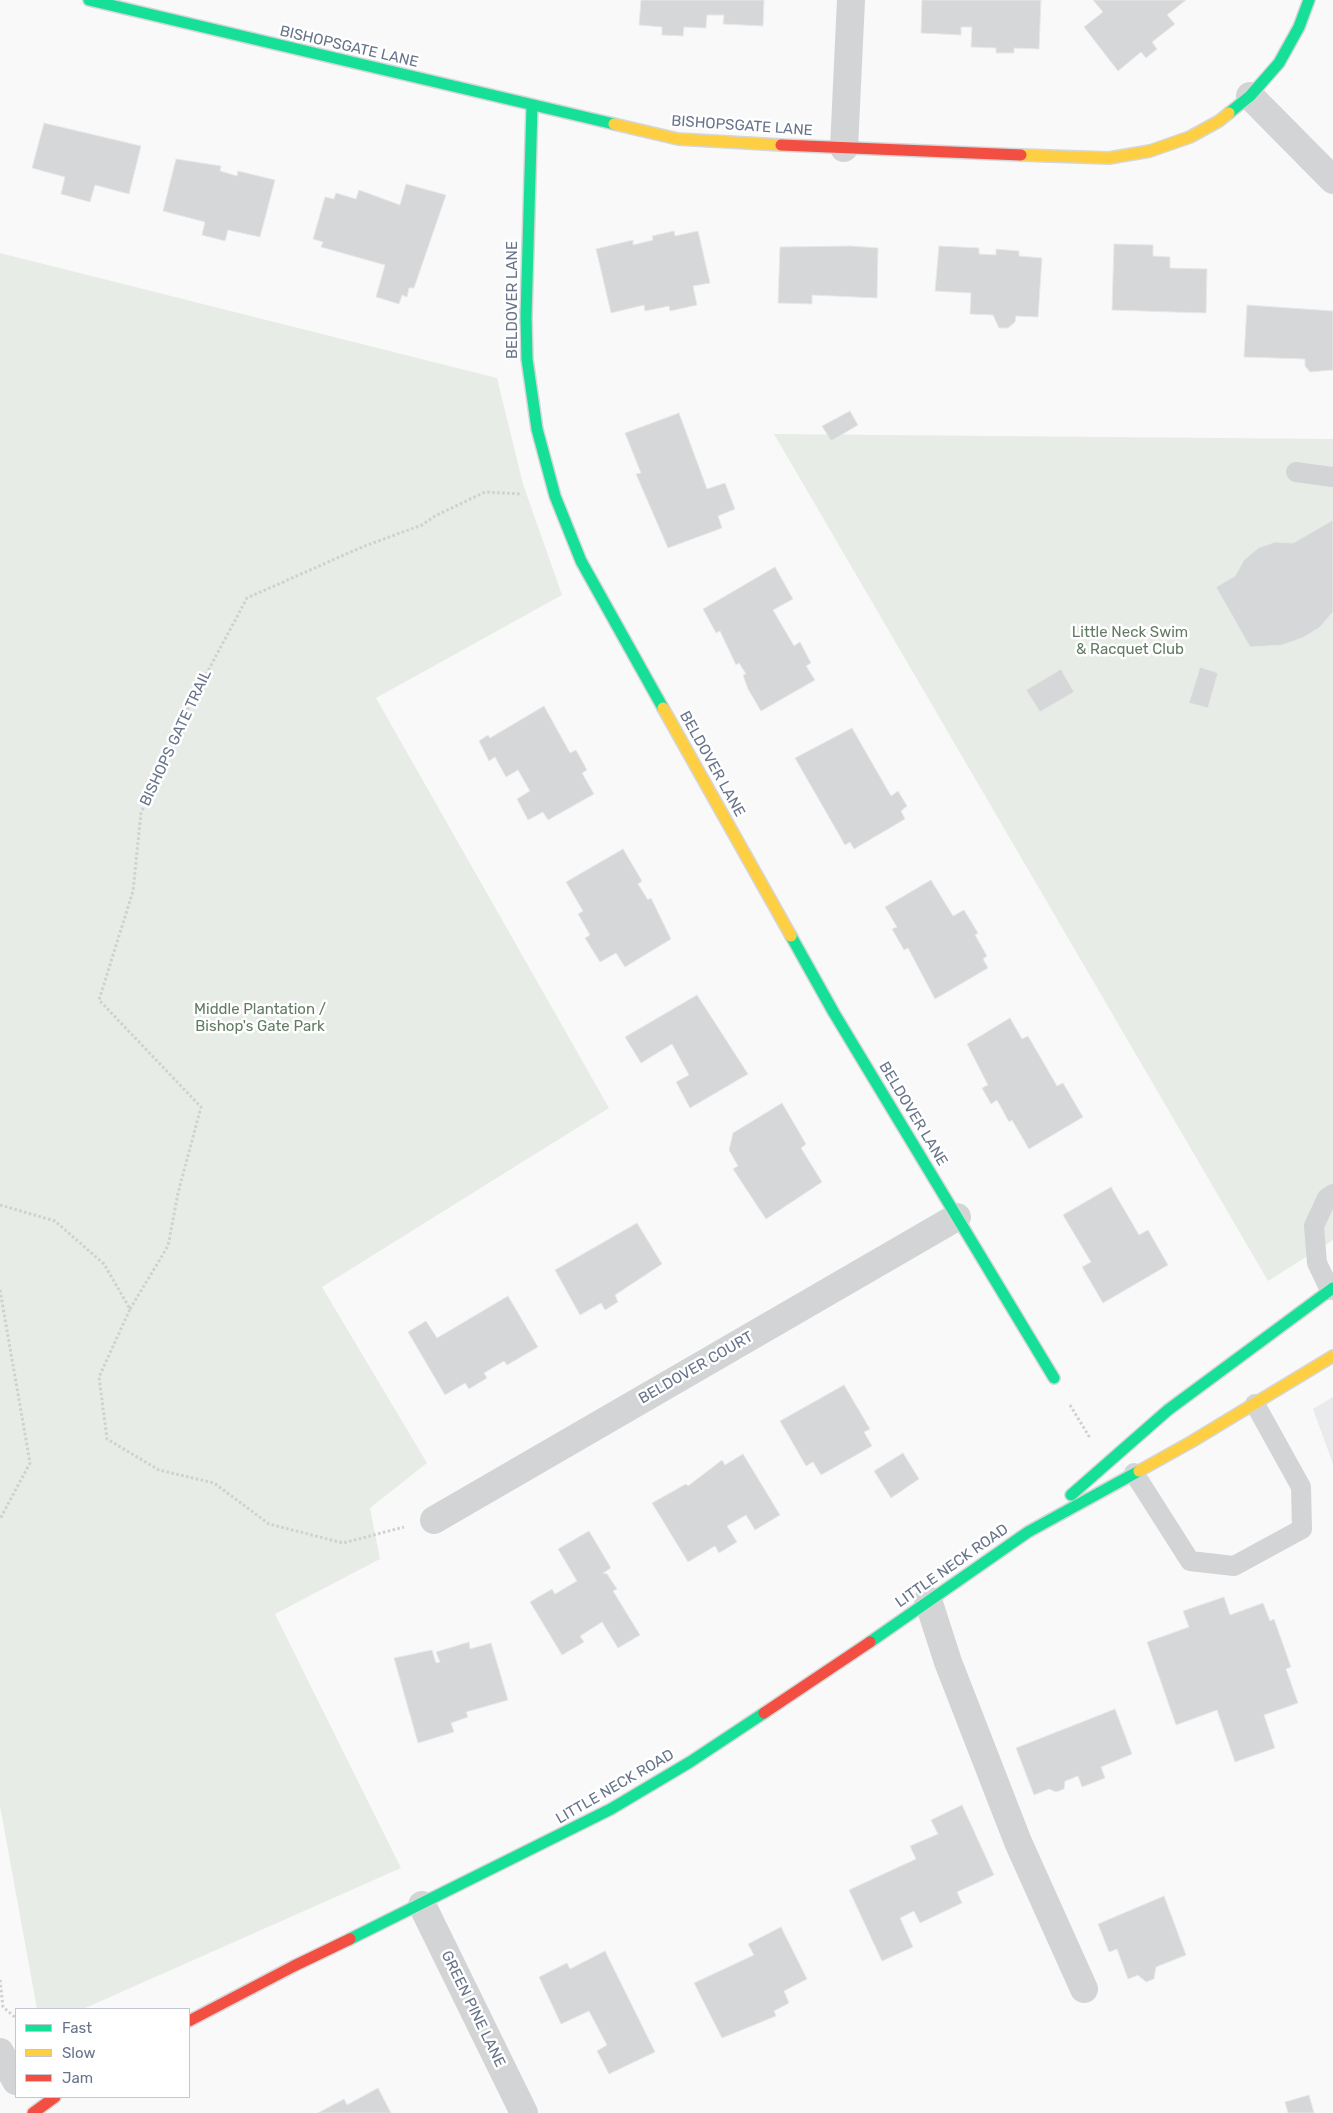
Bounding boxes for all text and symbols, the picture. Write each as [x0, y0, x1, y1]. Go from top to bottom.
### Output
street label: BISHOPSGATE LANE [278, 22, 420, 72]
street label: BISHOPSGATE LANE [671, 112, 813, 140]
street label: BELDOVER LANE [504, 241, 522, 359]
park label: Little Neck Swim & Racquet Club [1072, 624, 1188, 659]
street label: BISHOPS GATE TRAIL [136, 667, 216, 809]
street label: BELDOVER LANE [675, 708, 749, 820]
park label: Middle Plantation / Bishop's Gate Park [194, 1001, 326, 1036]
street label: BELDOVER LANE [875, 1059, 951, 1169]
street label: BELDOVER COURT [636, 1328, 756, 1408]
street label: LITTLE NECK ROAD [892, 1520, 1012, 1612]
street label: LITTLE NECK ROAD [553, 1746, 677, 1828]
street label: GREEN PINE LANE [437, 1948, 509, 2070]
legend [15, 2008, 190, 2098]
text: Fast [62, 2019, 92, 2037]
text: Slow [62, 2044, 95, 2062]
text: Jam [62, 2069, 93, 2087]

